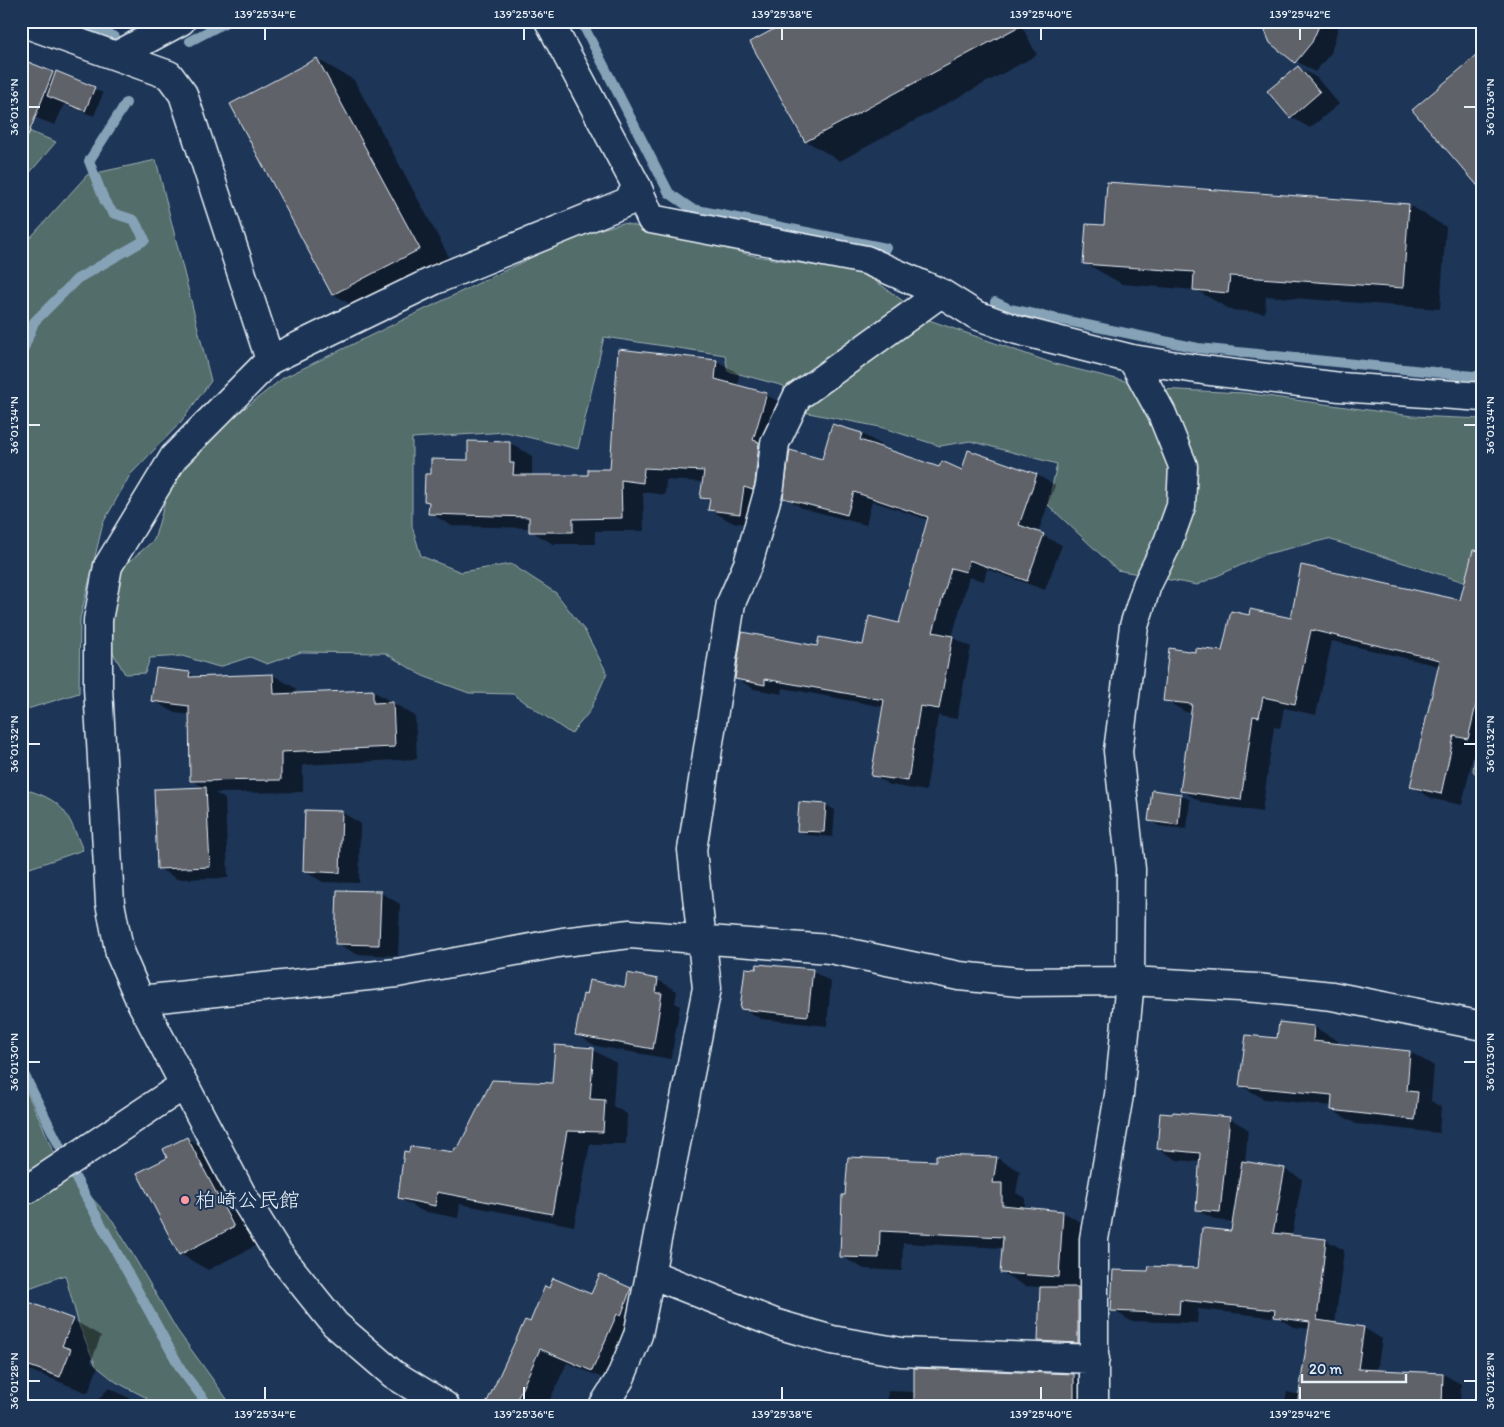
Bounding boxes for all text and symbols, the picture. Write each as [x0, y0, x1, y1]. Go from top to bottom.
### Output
text: 139°25'34"E [234, 7, 296, 21]
text: 139°25'36"E [494, 7, 555, 21]
text: 139°25'38"E [752, 7, 813, 21]
text: 139°25'40"E [1010, 7, 1073, 21]
text: 139°25'42"E [1269, 7, 1331, 21]
text: 36°01'36"N [7, 79, 21, 136]
text: 36°01'36"N [1483, 79, 1497, 136]
text: 36°01'34"N [7, 396, 21, 454]
text: 36°01'34"N [1483, 396, 1497, 454]
text: 36°01'32"N [7, 716, 21, 772]
text: 36°01'32"N [1483, 716, 1497, 772]
text: 36°01'30"N [7, 1033, 21, 1091]
text: 36°01'30"N [1483, 1033, 1497, 1091]
place label: 柏崎公民館 [195, 1187, 300, 1212]
marker: 柏崎公民館 [179, 1194, 191, 1206]
scale bar [1302, 1352, 1405, 1384]
text: 36°01'28"N [7, 1353, 21, 1410]
text: 36°01'28"N [1483, 1353, 1497, 1410]
text: 20 m [1309, 1360, 1343, 1378]
text: 139°25'34"E [234, 1407, 296, 1421]
text: 139°25'36"E [494, 1407, 555, 1421]
text: 139°25'38"E [752, 1407, 813, 1421]
text: 139°25'40"E [1010, 1407, 1073, 1421]
text: 139°25'42"E [1269, 1407, 1331, 1421]

